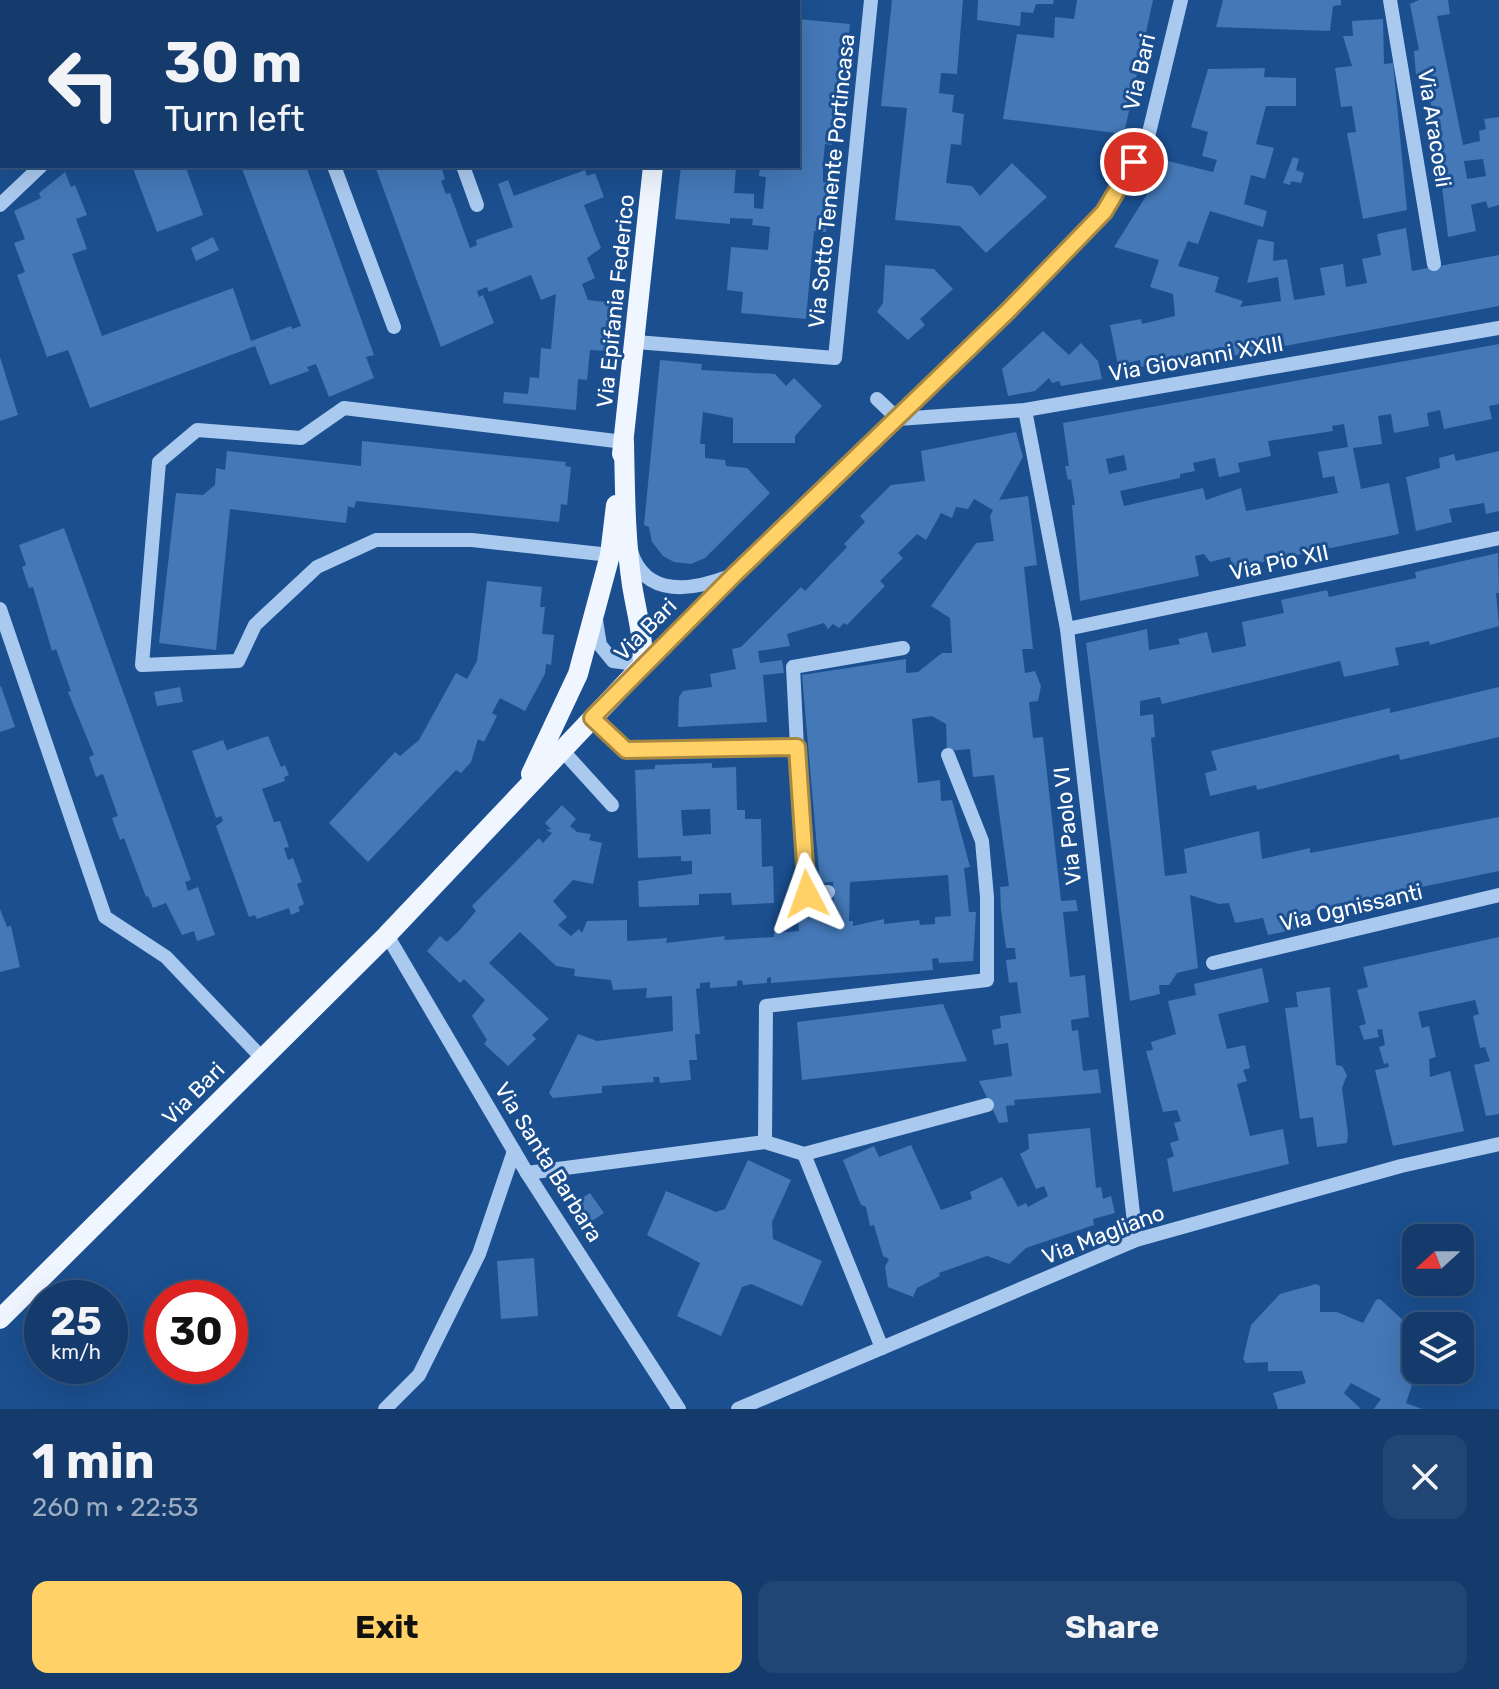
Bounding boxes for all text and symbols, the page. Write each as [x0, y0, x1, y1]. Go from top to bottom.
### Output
text: 30 m [164, 30, 302, 96]
street label: Via Bari [1118, 31, 1161, 113]
icon: left [32, 32, 136, 136]
street label: Via Sotto Tenente Portincasa [803, 32, 860, 330]
street label: Via Aracoeli [1412, 67, 1457, 189]
text: Turn left [164, 97, 305, 140]
pin [1100, 128, 1168, 196]
icon: arrive [1112, 140, 1156, 184]
street label: Via Epifania Federico [591, 193, 640, 409]
street label: Via Giovanni XXIII [1107, 330, 1286, 387]
street label: Via Pio XII [1227, 539, 1331, 586]
street label: Via Bari [608, 592, 682, 666]
street label: Via Paolo VI [1048, 765, 1087, 887]
position arrow [765, 852, 849, 936]
street label: Via Ognissanti [1277, 878, 1425, 937]
street label: Via Bari [156, 1056, 230, 1130]
street label: Via Santa Barbara [489, 1077, 609, 1247]
street label: Via Magliano [1038, 1199, 1168, 1270]
north arrow [1402, 1224, 1474, 1296]
map controls [1402, 1224, 1474, 1384]
speed limit sign: 30 [144, 1280, 248, 1384]
text: 25 [50, 1298, 102, 1345]
button: layers [1402, 1312, 1474, 1384]
text: km/h [51, 1340, 101, 1364]
text: 1 min [32, 1433, 155, 1490]
button: close [1383, 1435, 1467, 1519]
text: 260 m · 22:53 [32, 1492, 199, 1523]
button: Exit [32, 1581, 742, 1673]
button: Share [758, 1581, 1467, 1673]

